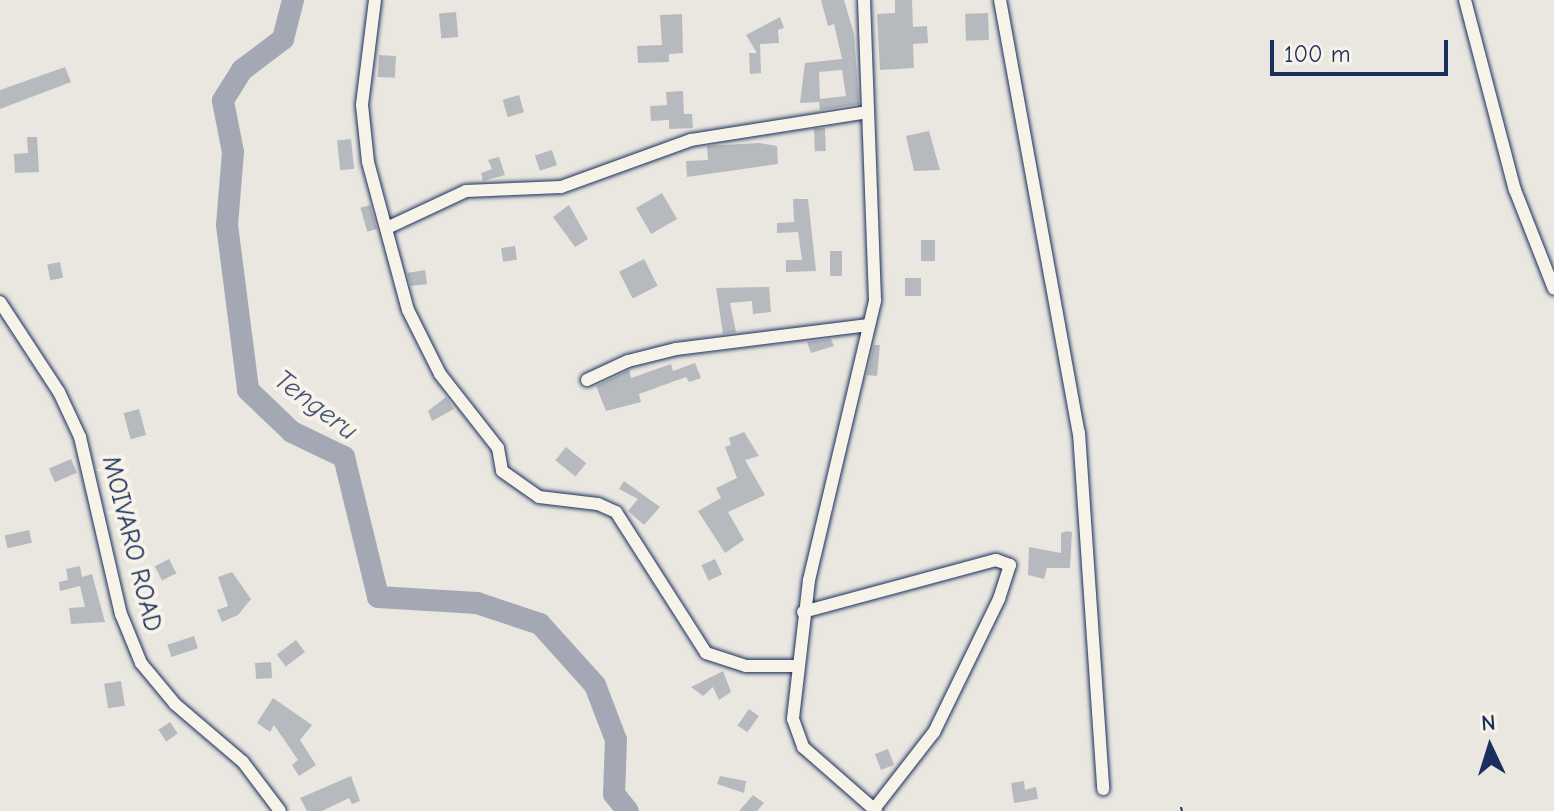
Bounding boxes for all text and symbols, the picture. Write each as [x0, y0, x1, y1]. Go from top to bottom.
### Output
scale bar [1274, 24, 1452, 74]
text: 100 m [1284, 40, 1351, 68]
water label: Tengeru [267, 363, 365, 447]
street label: MOIVARO ROAD [94, 453, 168, 635]
north arrow [1450, 707, 1530, 787]
text: N [1480, 710, 1496, 737]

